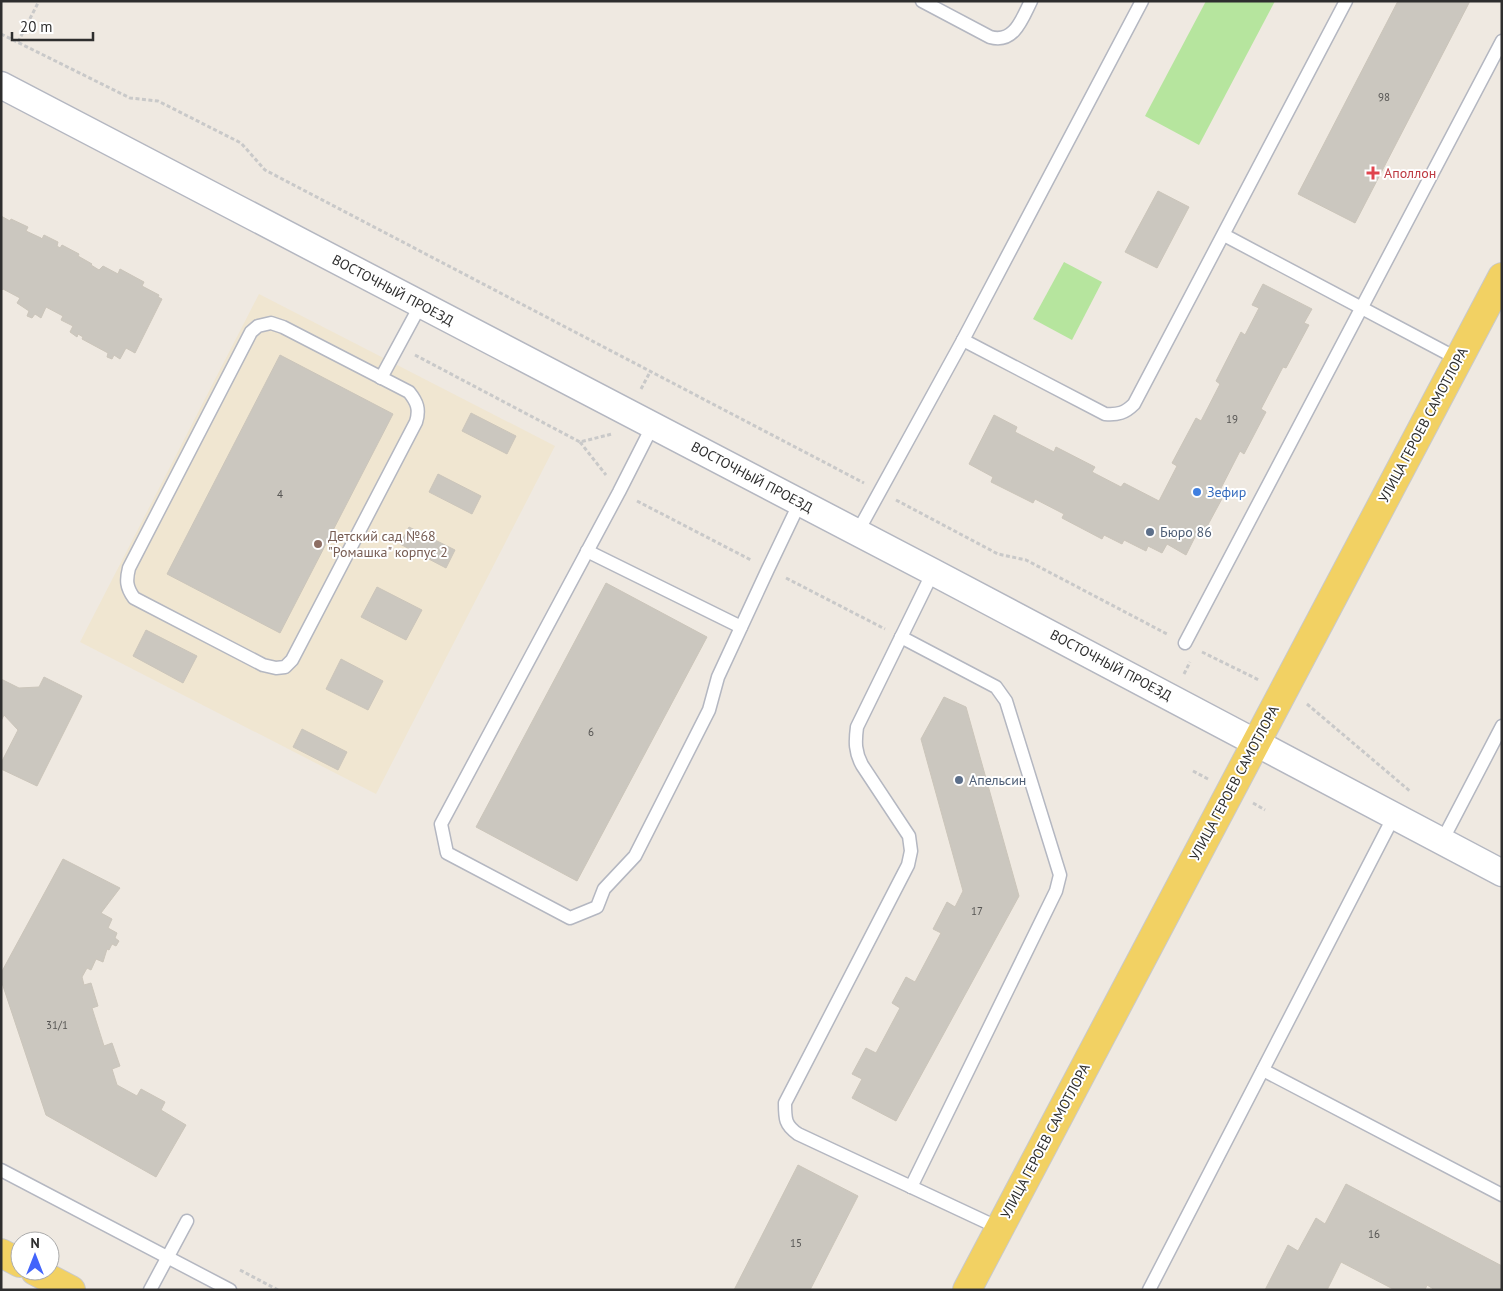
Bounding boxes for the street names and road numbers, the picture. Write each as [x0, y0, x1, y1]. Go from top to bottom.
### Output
street label: ВОСТОЧНЫЙ ПРОЕЗД [329, 250, 457, 330]
street label: УЛИЦА ГЕРОЕВ САМОТЛОРА [1374, 344, 1472, 506]
street label: ВОСТОЧНЫЙ ПРОЕЗД [688, 437, 816, 517]
street label: ВОСТОЧНЫЙ ПРОЕЗД [1047, 625, 1175, 705]
street label: УЛИЦА ГЕРОЕВ САМОТЛОРА [1185, 702, 1283, 864]
street label: УЛИЦА ГЕРОЕВ САМОТЛОРА [996, 1060, 1094, 1222]

